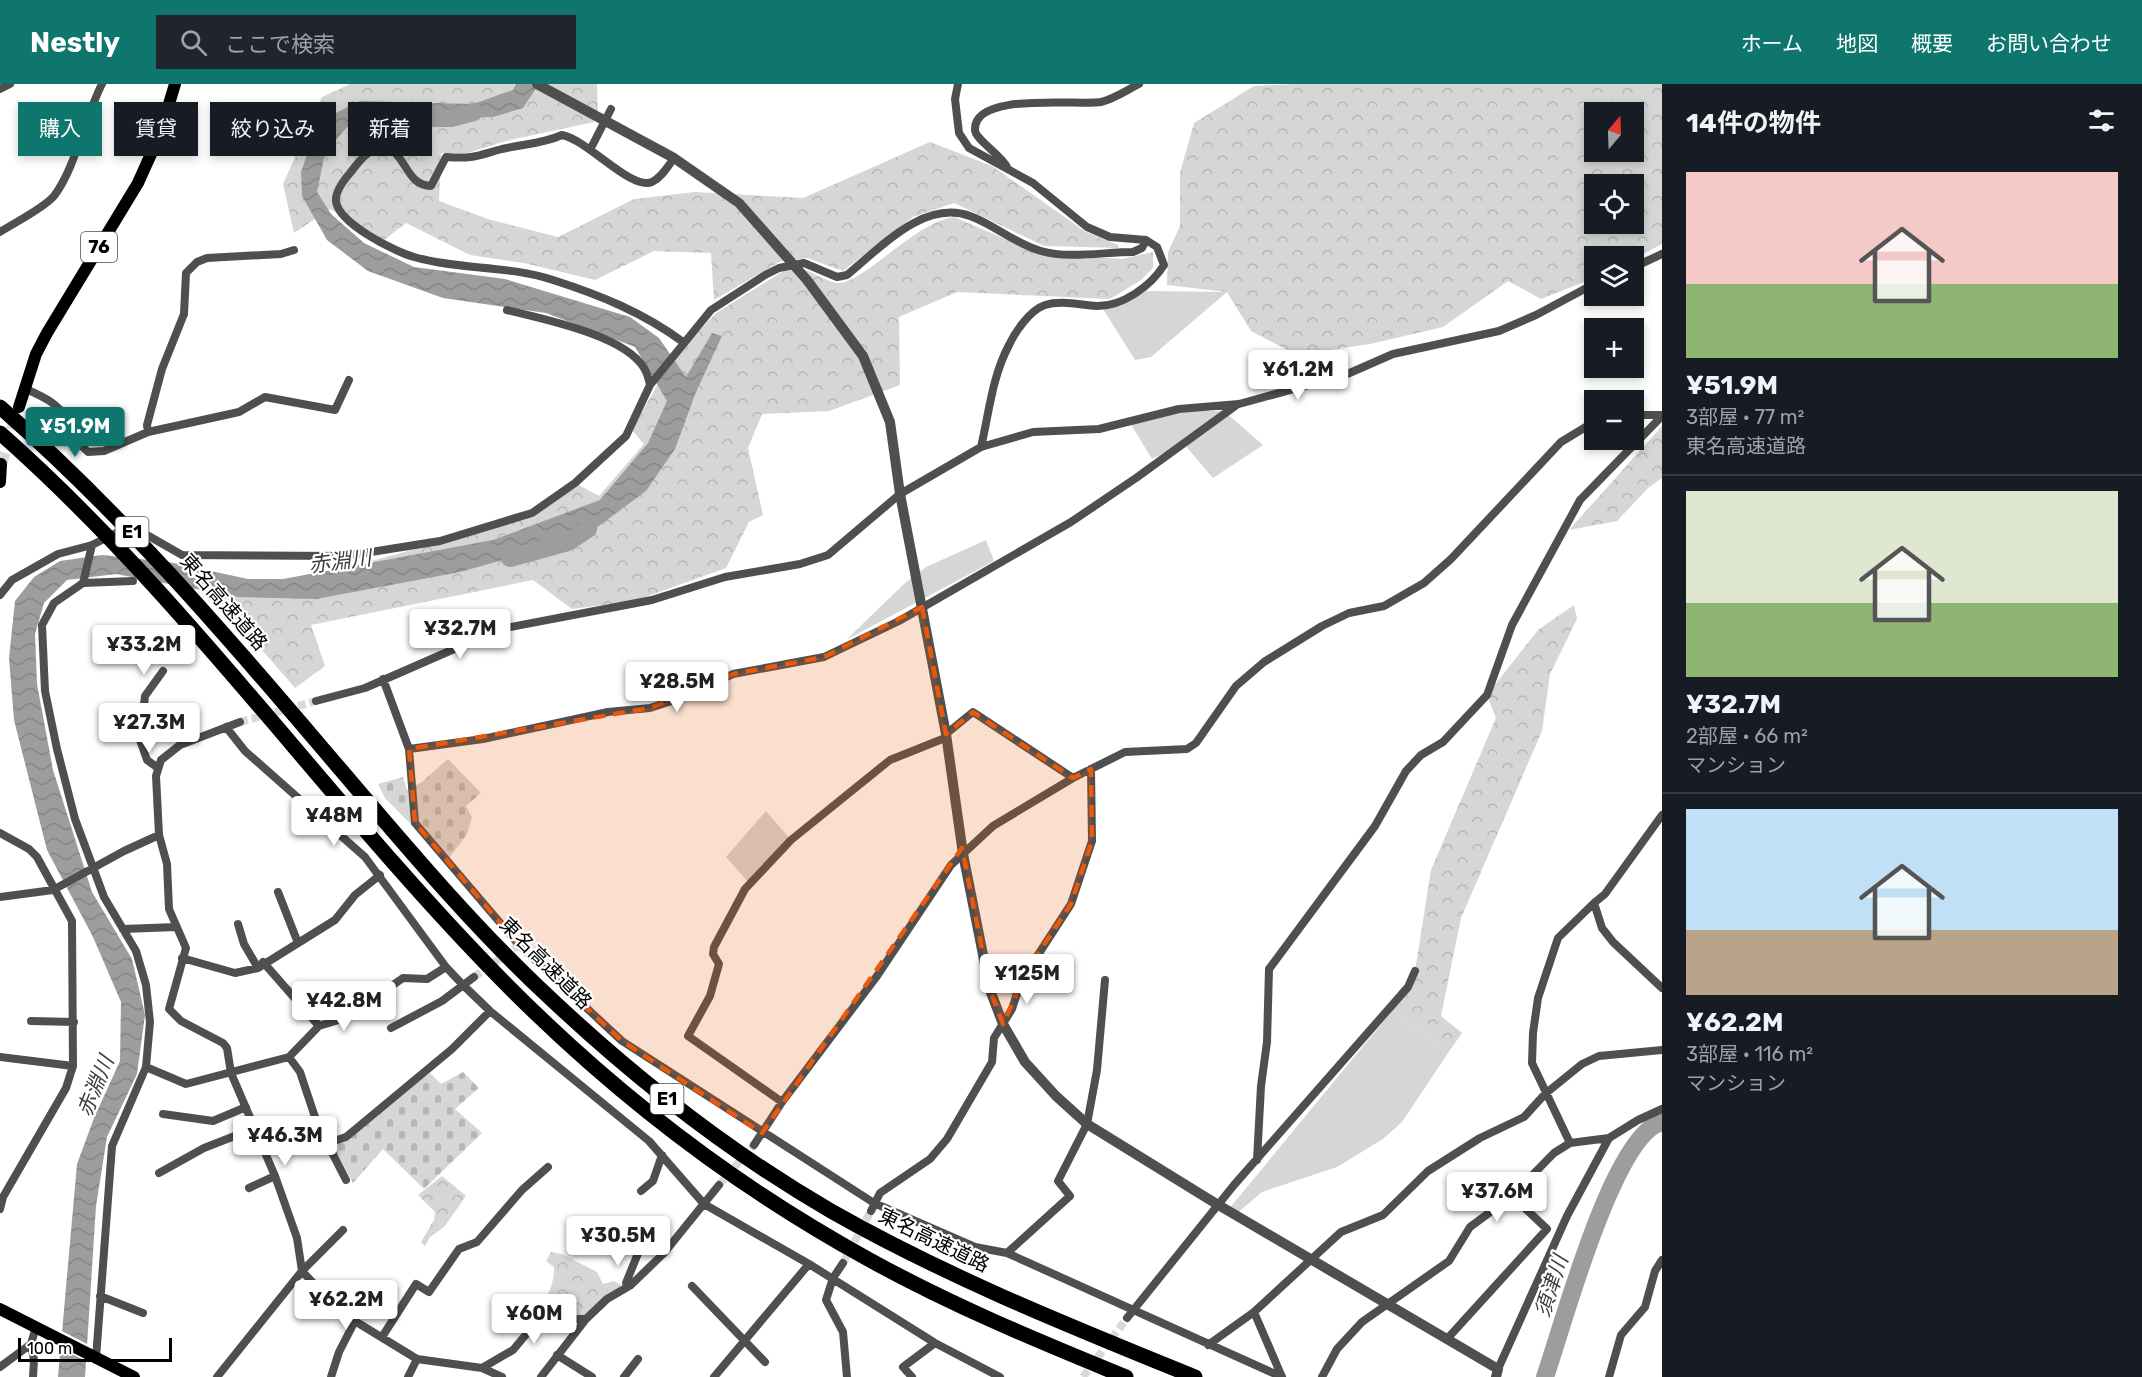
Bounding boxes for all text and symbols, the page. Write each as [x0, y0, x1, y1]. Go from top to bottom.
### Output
search box [156, 15, 576, 69]
text: Nestly [30, 26, 120, 59]
icon: search [177, 26, 210, 59]
text: ここで検索 [225, 31, 335, 58]
text: ホーム [1741, 31, 1803, 56]
text: 地図 [1836, 31, 1878, 56]
text: 概要 [1911, 31, 1953, 56]
text: お問い合わせ [1986, 31, 2112, 56]
chip: 購入 [18, 102, 102, 156]
chip: 賃貸 [114, 102, 198, 156]
chip: 絞り込み [210, 102, 336, 156]
chip: 新着 [348, 102, 432, 156]
north arrow [1584, 102, 1644, 162]
map controls [1584, 102, 1644, 450]
icon: filters [2085, 104, 2118, 137]
text: 14件の物件 [1686, 108, 1821, 139]
button: locate [1584, 174, 1644, 234]
icon: home [1848, 211, 1956, 319]
road number: 76 [81, 232, 117, 262]
button: layers [1584, 246, 1644, 306]
button: + [1584, 318, 1644, 378]
pin: ¥61.2M [1249, 350, 1347, 401]
text: ¥61.2M [1262, 357, 1334, 381]
text: ¥51.9M [1686, 370, 1778, 401]
button: − [1584, 390, 1644, 450]
text: 3部屋 · 77 m² [1686, 405, 1804, 429]
pin: ¥51.9M [26, 407, 124, 458]
text: ¥51.9M [40, 414, 110, 438]
text: 東名高速道路 [1686, 434, 1806, 458]
road number: E1 [116, 517, 148, 547]
icon: home [1848, 530, 1956, 638]
water label: 赤淵川 [307, 545, 375, 577]
street label: 東名高速道路 [176, 549, 272, 655]
pin: ¥32.7M [411, 609, 509, 660]
text: ¥32.7M [423, 616, 497, 640]
pin: ¥33.2M [95, 625, 193, 676]
text: ¥33.2M [106, 632, 182, 656]
pin: ¥28.5M [628, 662, 726, 713]
text: ¥28.5M [639, 669, 715, 693]
text: ¥32.7M [1686, 689, 1781, 720]
pin: ¥27.3M [100, 703, 198, 754]
text: ¥27.3M [113, 710, 185, 734]
text: 2部屋 · 66 m² [1686, 724, 1808, 748]
text: マンション [1686, 753, 1786, 777]
pin: ¥48M [298, 796, 370, 847]
text: ¥48M [305, 803, 363, 827]
icon: home [1848, 848, 1956, 956]
street label: 東名高速道路 [495, 912, 597, 1014]
pin: ¥125M [985, 954, 1069, 1005]
text: ¥125M [994, 961, 1060, 985]
pin: ¥42.8M [295, 981, 393, 1032]
text: ¥42.8M [306, 988, 382, 1012]
text: ¥62.2M [1686, 1007, 1784, 1038]
text: 3部屋 · 116 m² [1686, 1042, 1813, 1066]
water label: 赤淵川 [72, 1050, 119, 1120]
text: マンション [1686, 1071, 1786, 1095]
road number: E1 [650, 1084, 684, 1114]
pin: ¥46.3M [236, 1116, 334, 1167]
text: ¥46.3M [247, 1123, 323, 1147]
pin: ¥37.6M [1448, 1172, 1546, 1223]
text: ¥37.6M [1461, 1179, 1533, 1203]
street label: 東名高速道路 [875, 1203, 993, 1277]
pin: ¥30.5M [569, 1216, 667, 1267]
text: ¥30.5M [580, 1223, 656, 1247]
water label: 須津川 [1529, 1250, 1573, 1320]
pin: ¥62.2M [297, 1280, 395, 1331]
text: ¥62.2M [308, 1287, 384, 1311]
pin: ¥60M [498, 1294, 570, 1345]
text: ¥60M [506, 1301, 562, 1325]
scale bar [18, 1335, 172, 1362]
text: 100 m [27, 1339, 72, 1358]

